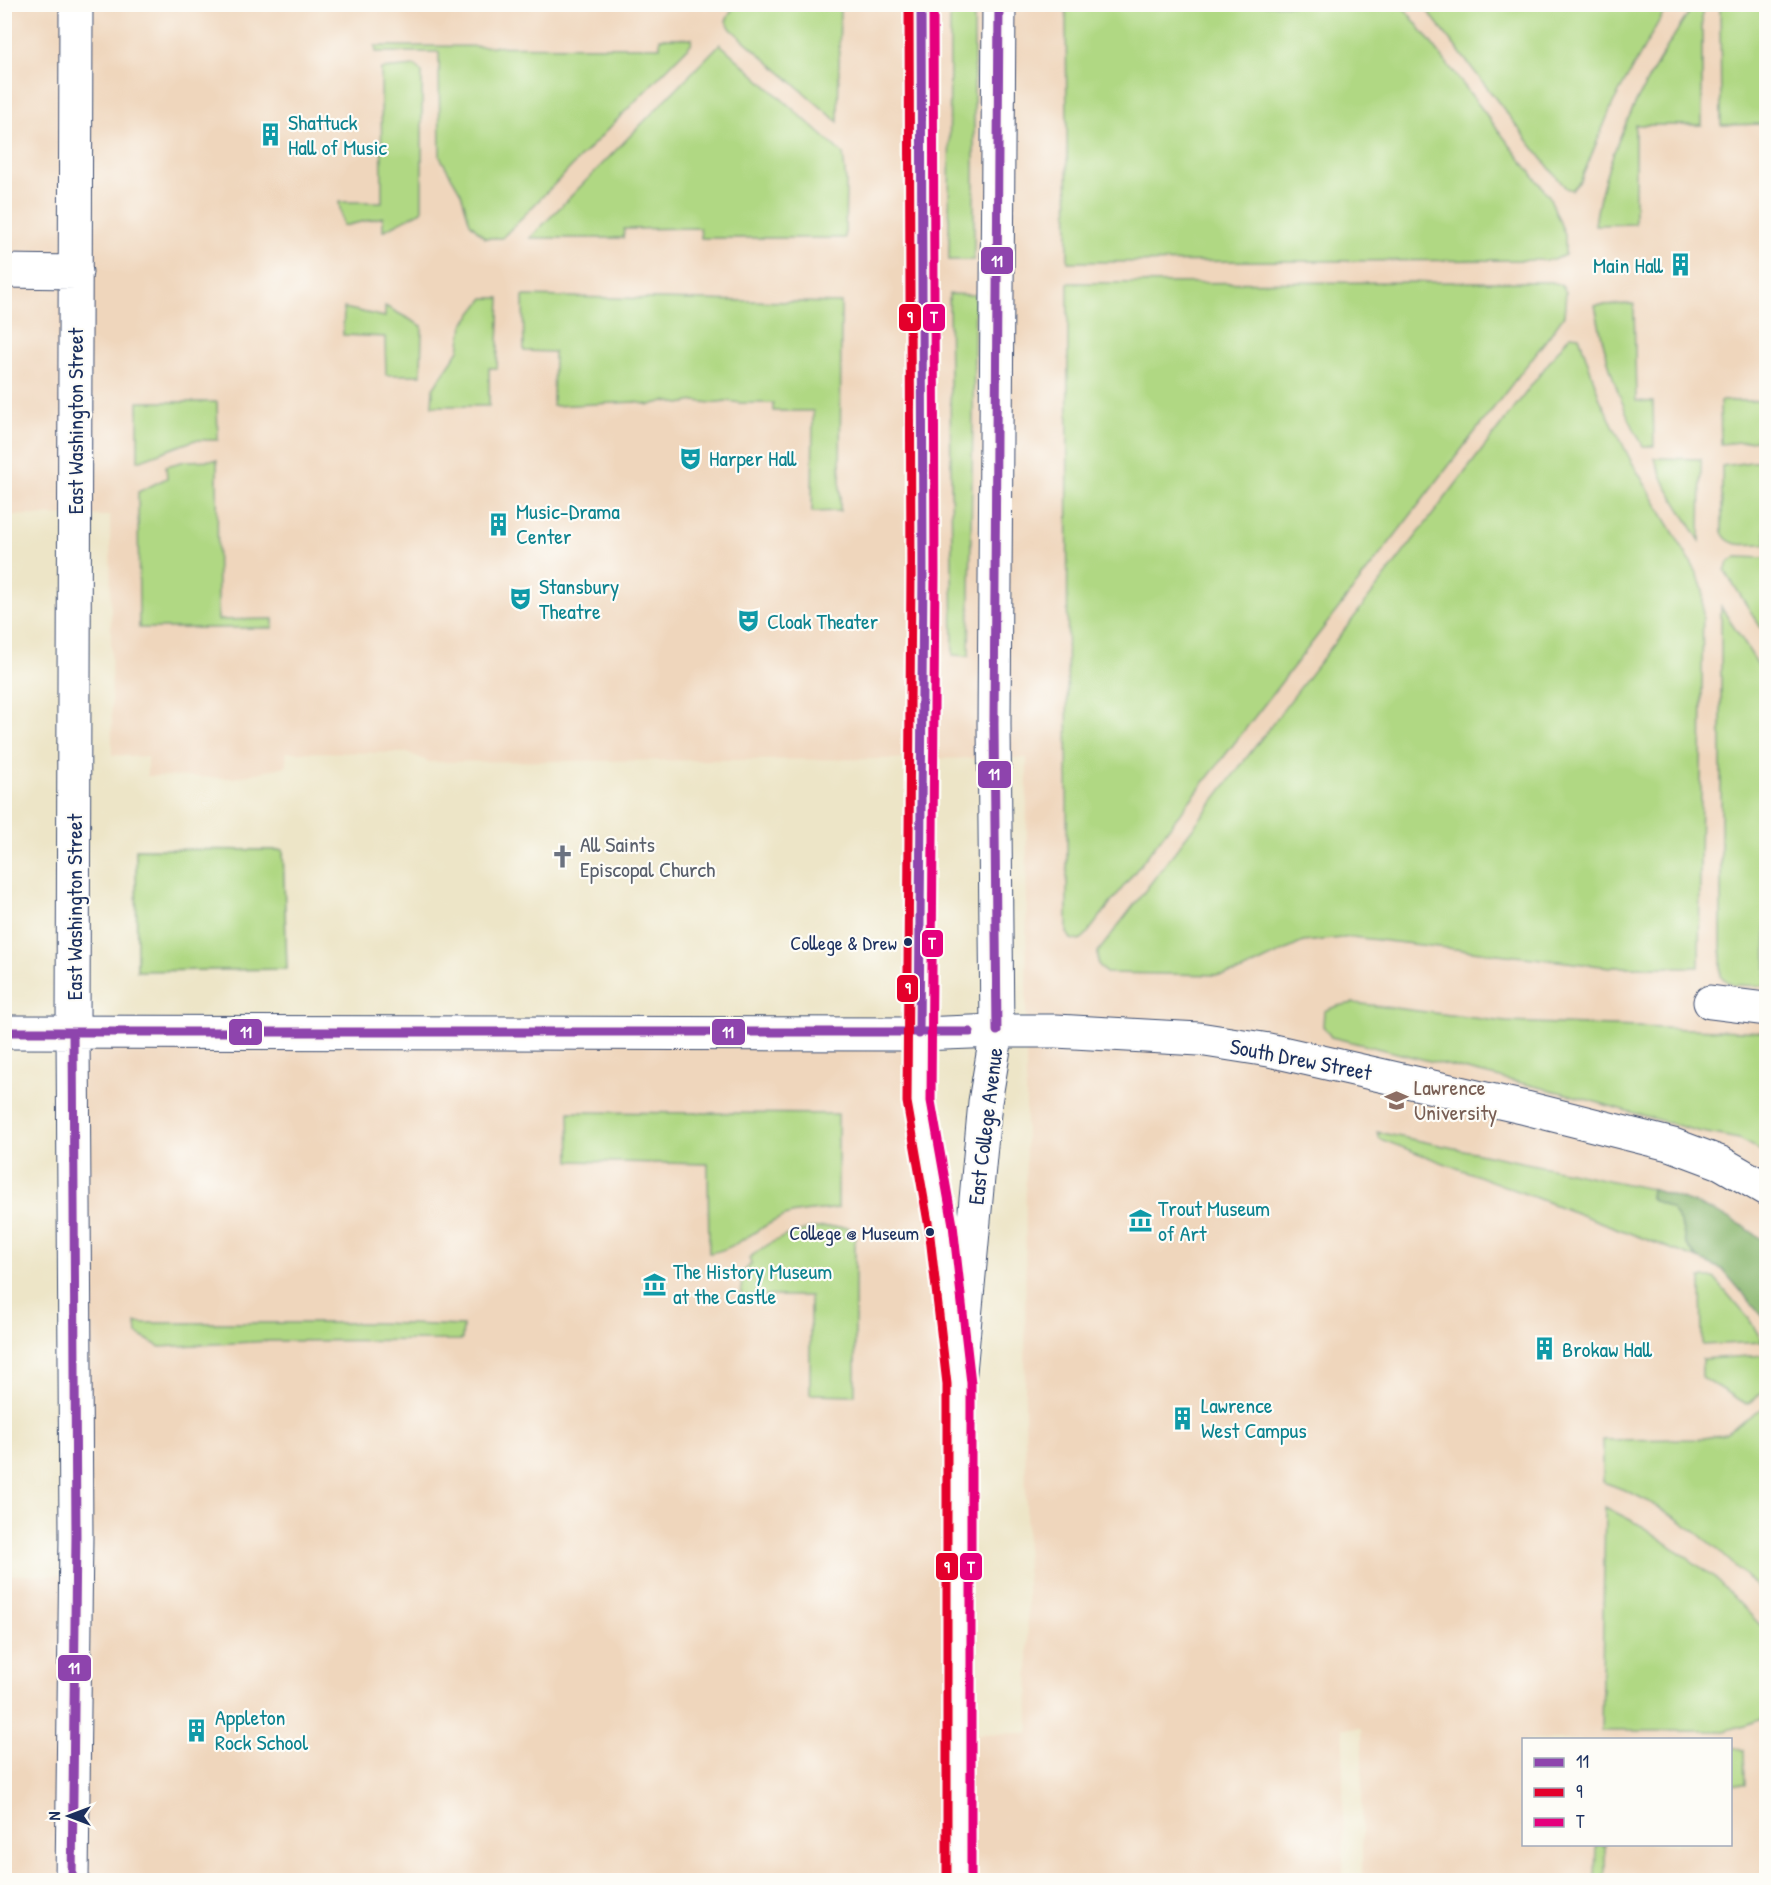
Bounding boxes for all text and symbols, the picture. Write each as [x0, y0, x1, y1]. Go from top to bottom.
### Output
place label: Shattuck Hall of Music [288, 107, 388, 162]
building icon: Shattuck Hall of Music [257, 122, 283, 148]
line badge: 11 [980, 246, 1014, 275]
text: 11 [991, 250, 1003, 272]
place label: Main Hall [1593, 250, 1664, 280]
building icon: Main Hall [1668, 252, 1694, 278]
line badge: 9 [898, 303, 922, 332]
line badge: T [922, 303, 946, 332]
text: 9 [907, 306, 913, 328]
text: T [929, 306, 938, 328]
street label: East Washington Street [60, 327, 90, 514]
place label: Harper Hall [709, 443, 797, 473]
theatre icon: Harper Hall [678, 445, 704, 471]
place label: Music-Drama Center [516, 496, 620, 551]
building icon: Music-Drama Center [485, 511, 511, 537]
place label: Stansbury Theatre [539, 571, 619, 626]
theatre icon: Stansbury Theatre [508, 586, 534, 612]
place label: Cloak Theater [767, 606, 879, 636]
theatre icon: Cloak Theater [736, 608, 762, 634]
line badge: 11 [977, 760, 1012, 789]
text: 11 [988, 763, 1000, 785]
street label: East Washington Street [59, 813, 89, 1000]
place label: All Saints Episcopal Church [580, 829, 715, 884]
church icon: All Saints Episcopal Church [549, 844, 575, 870]
place label: College & Drew [790, 929, 897, 956]
line badge: T [921, 929, 944, 958]
text: T [927, 932, 936, 954]
marker: College & Drew [902, 936, 914, 948]
line badge: 9 [896, 974, 919, 1003]
text: 9 [905, 977, 911, 999]
line badge: 11 [228, 1018, 263, 1046]
line badge: 11 [711, 1018, 746, 1046]
text: 11 [240, 1021, 252, 1043]
text: 11 [722, 1021, 734, 1043]
street label: South Drew Street [1228, 1031, 1375, 1088]
street label: East College Avenue [960, 1046, 1010, 1206]
place label: Lawrence University [1414, 1072, 1497, 1127]
school or university icon: Lawrence University [1383, 1087, 1409, 1113]
place label: Trout Museum of Art [1158, 1193, 1270, 1248]
museum icon: Trout Museum of Art [1127, 1208, 1153, 1234]
place label: College @ Museum [789, 1219, 919, 1246]
marker: College @ Museum [924, 1226, 936, 1238]
place label: The History Museum at the Castle [673, 1256, 832, 1311]
museum icon: The History Museum at the Castle [642, 1271, 668, 1297]
place label: Brokaw Hall [1562, 1334, 1652, 1364]
building icon: Brokaw Hall [1531, 1336, 1557, 1362]
place label: Lawrence West Campus [1201, 1390, 1307, 1445]
building icon: Lawrence West Campus [1170, 1405, 1196, 1431]
line badge: 9 [935, 1552, 959, 1581]
line badge: T [959, 1552, 983, 1581]
text: 9 [944, 1556, 950, 1578]
text: T [966, 1556, 975, 1578]
line badge: 11 [57, 1654, 92, 1682]
text: 11 [68, 1657, 80, 1679]
place label: Appleton Rock School [215, 1702, 308, 1757]
building icon: Appleton Rock School [184, 1717, 210, 1743]
legend [1522, 1738, 1732, 1846]
text: 11 [1576, 1749, 1589, 1774]
text: 9 [1576, 1779, 1583, 1804]
north arrow [39, 1786, 99, 1846]
text: T [1576, 1809, 1585, 1834]
text: N [43, 1811, 65, 1820]

